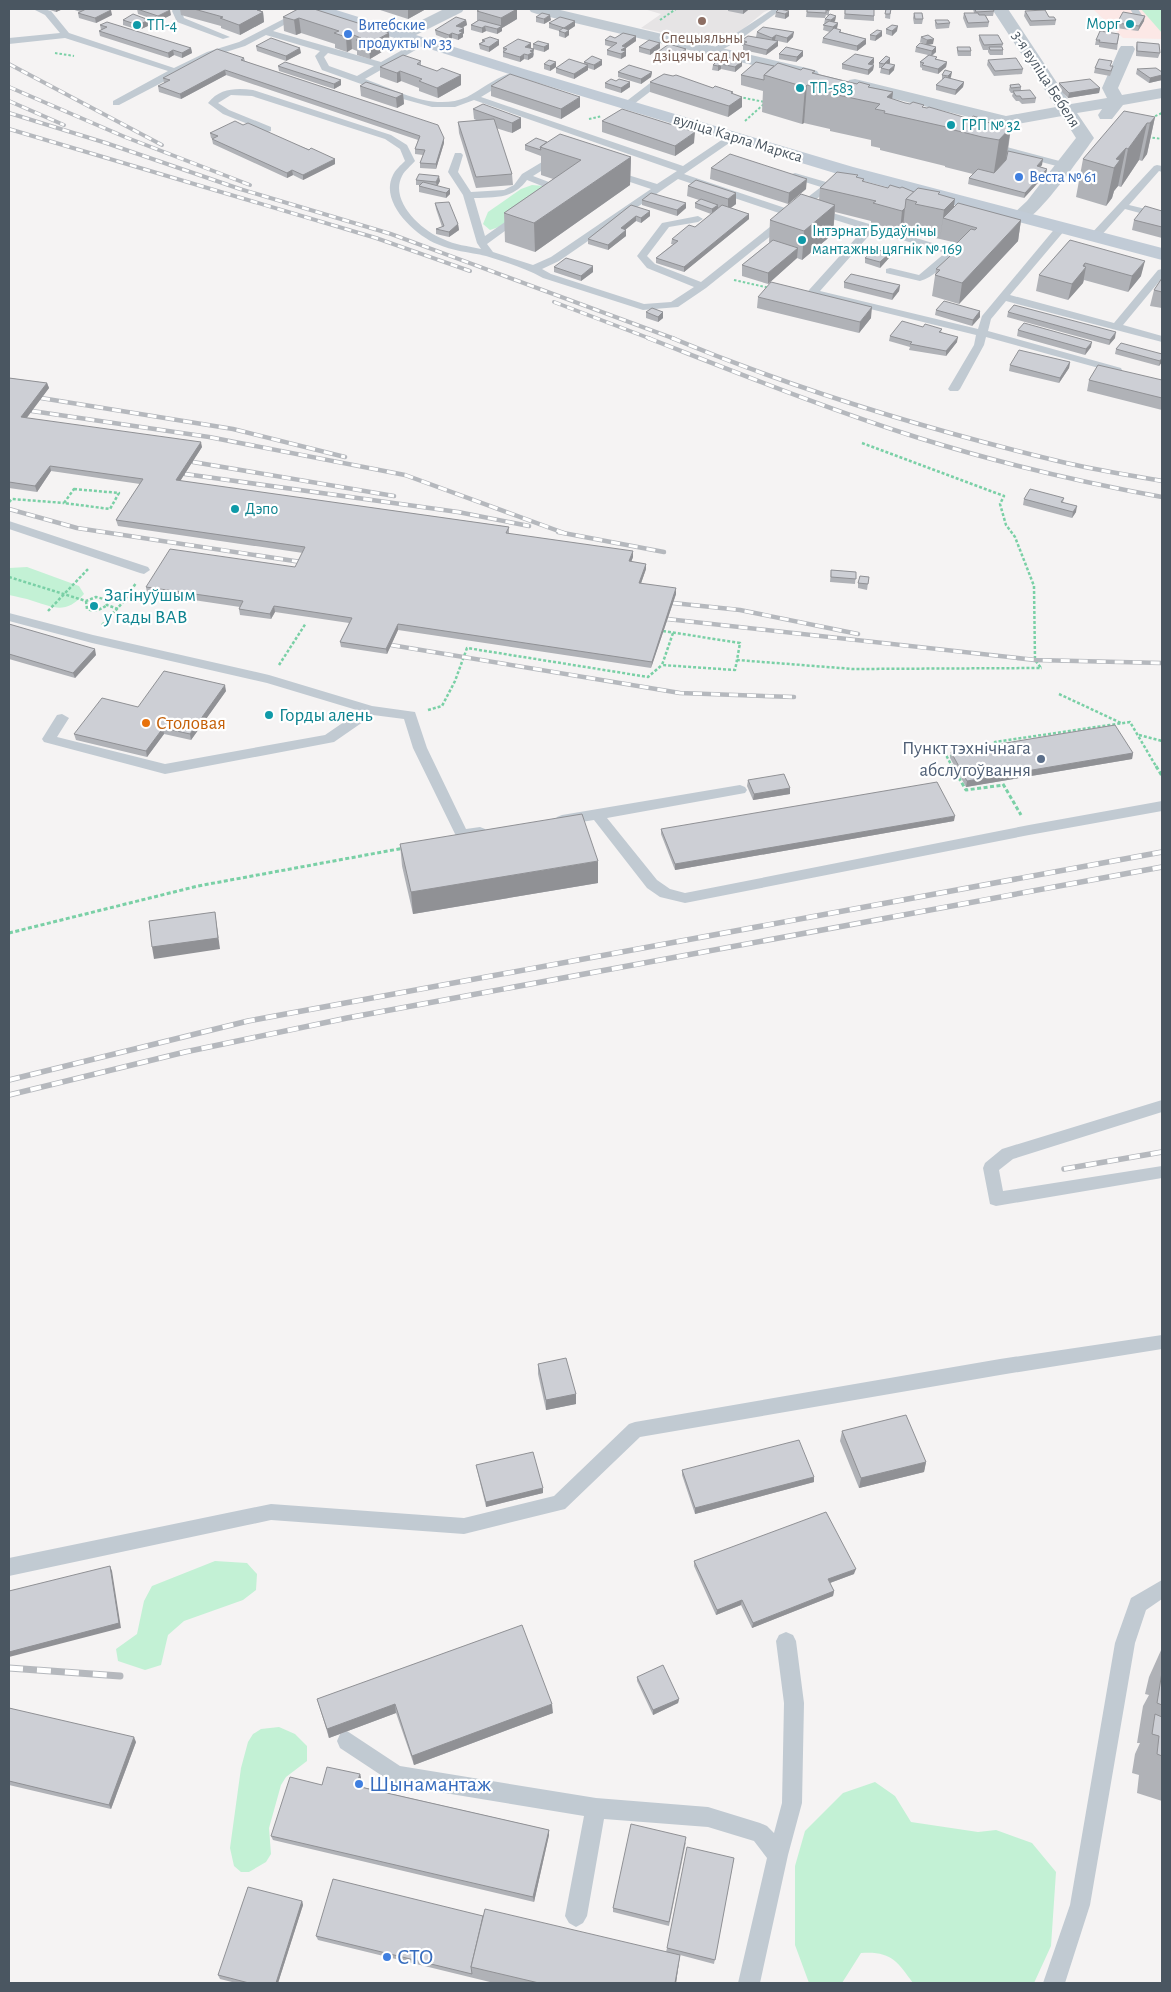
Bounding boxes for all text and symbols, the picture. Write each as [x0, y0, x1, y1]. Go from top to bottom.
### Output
marker: Спецыяльны дзіцячы сад №1 [696, 15, 708, 27]
place label: Морг [1086, 16, 1120, 32]
place label: ТП-4 [147, 17, 178, 33]
place label: Витебские продукты № 33 [358, 17, 452, 52]
marker: Морг [1124, 18, 1136, 30]
marker: ТП-4 [131, 19, 143, 31]
marker: Витебские продукты № 33 [342, 28, 354, 40]
street label: 3-я вуліца Бебеля [1008, 28, 1083, 131]
place label: Спецыяльны дзіцячы сад №1 [653, 30, 751, 64]
place label: ТП-583 [810, 80, 853, 96]
marker: ТП-583 [794, 82, 806, 94]
street label: вуліца Карла Маркса [671, 111, 805, 166]
place label: ГРП № 32 [961, 117, 1020, 133]
marker: ГРП № 32 [945, 119, 957, 131]
place label: Веста № 61 [1029, 169, 1097, 185]
marker: Веста № 61 [1013, 171, 1025, 183]
place label: Інтэрнат Будаўнічы мантажны цягнік № 169 [812, 223, 962, 257]
marker: Інтэрнат Будаўнічы мантажны цягнік № 169 [796, 234, 808, 246]
place label: Дэпо [245, 501, 278, 517]
marker: Дэпо [229, 503, 241, 515]
place label: Загінуўшым у гады ВАВ [103, 586, 196, 627]
marker: Загінуўшым у гады ВАВ [88, 600, 100, 612]
place label: Горды алень [279, 706, 373, 725]
marker: Горды алень [263, 709, 275, 721]
place label: Столовая [156, 714, 226, 733]
marker: Столовая [140, 717, 152, 729]
place label: Пункт тэхнічнага абслугоўвання [902, 739, 1031, 780]
marker: Пункт тэхнічнага абслугоўвання [1035, 753, 1047, 765]
place label: Шынамантаж [369, 1773, 491, 1795]
marker: Шынамантаж [353, 1778, 365, 1790]
place label: СТО [397, 1946, 434, 1968]
marker: СТО [381, 1951, 393, 1963]

